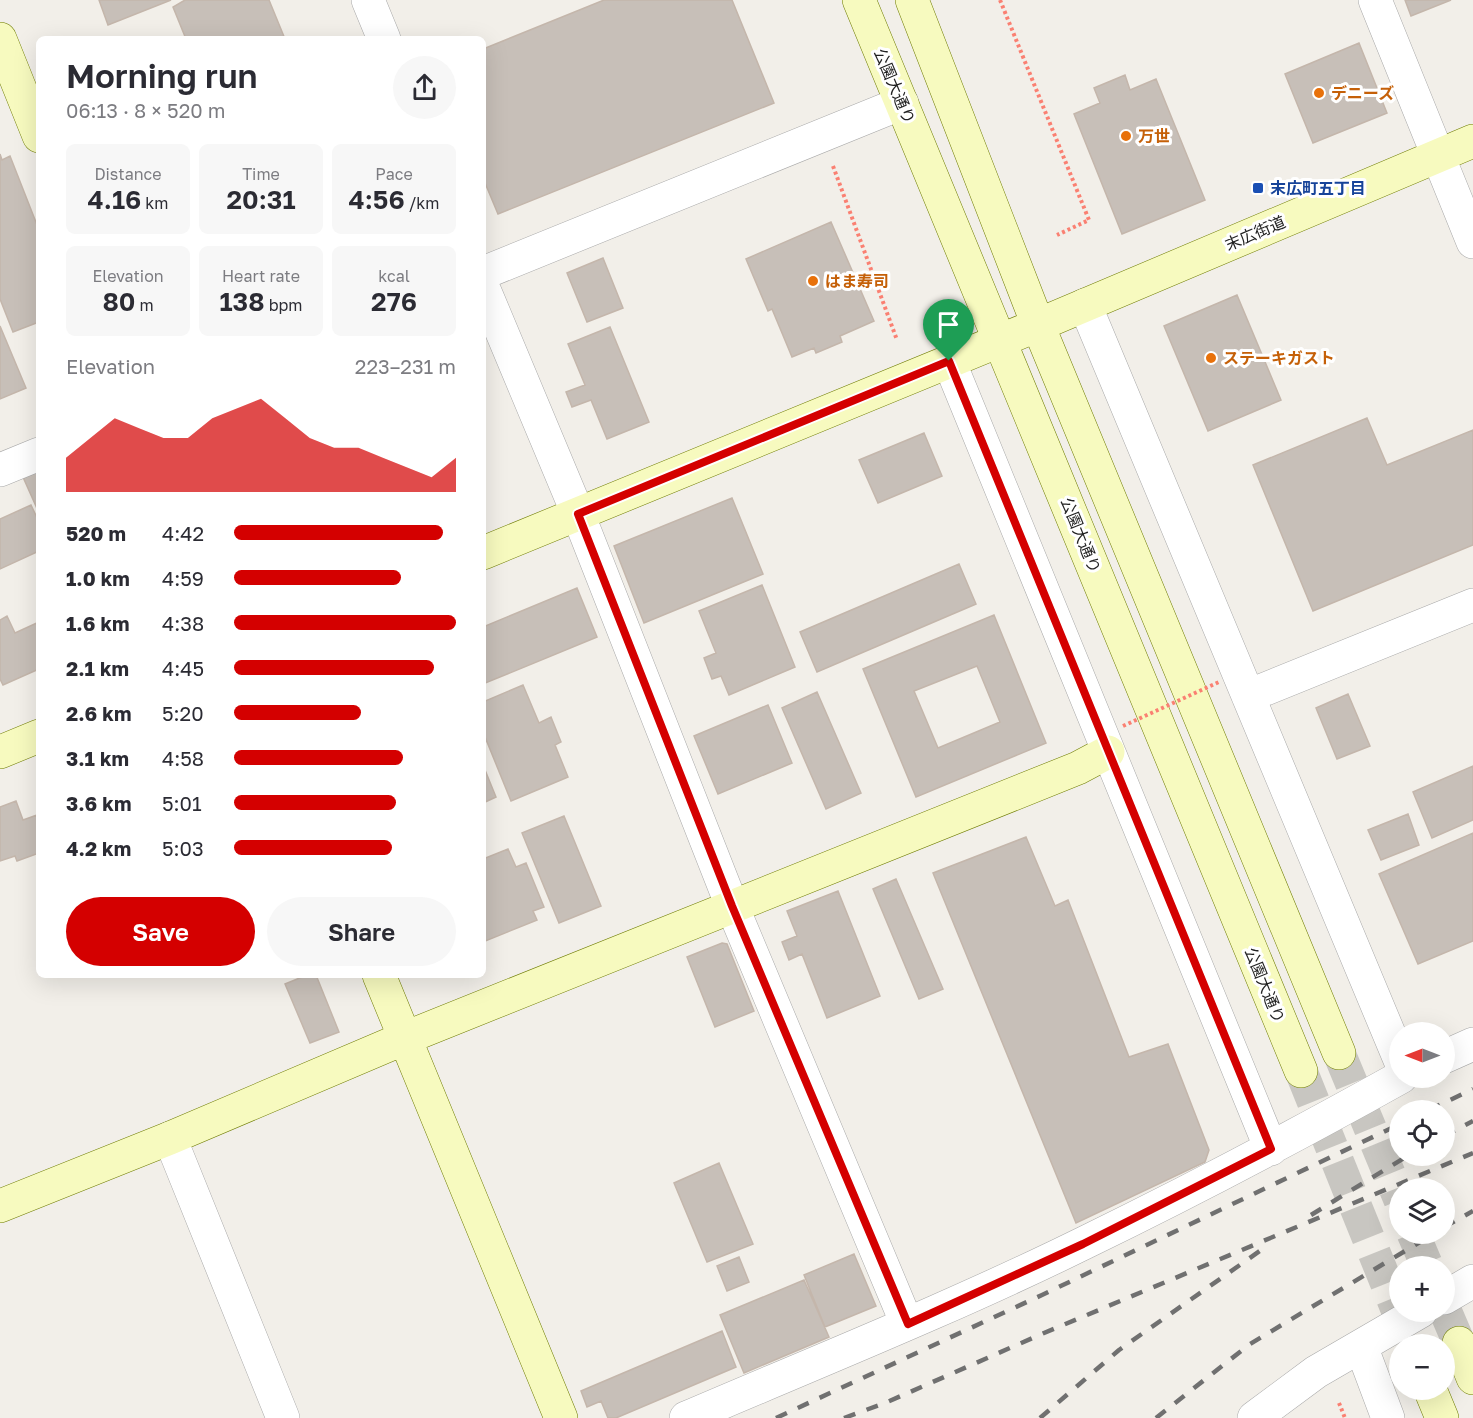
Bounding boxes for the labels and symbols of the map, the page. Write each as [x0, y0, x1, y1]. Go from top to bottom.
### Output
street label: 公園大通り [870, 45, 920, 127]
place label: デニーズ [1331, 83, 1394, 103]
marker: デニーズ [1312, 86, 1326, 100]
place label: 万世 [1138, 126, 1170, 146]
marker: 万世 [1119, 129, 1133, 143]
place label: 末広町五丁目 [1270, 178, 1366, 198]
marker: 末広町五丁目 [1251, 181, 1265, 195]
street label: 末広街道 [1222, 211, 1288, 255]
place label: はま寿司 [825, 271, 889, 291]
marker: はま寿司 [806, 274, 820, 288]
pin [923, 299, 974, 361]
place label: ステーキガスト [1223, 348, 1335, 368]
marker: ステーキガスト [1204, 351, 1218, 365]
street label: 公園大通り [1057, 494, 1105, 576]
street label: 公園大通り [1241, 944, 1289, 1026]
north arrow [1389, 1022, 1455, 1088]

